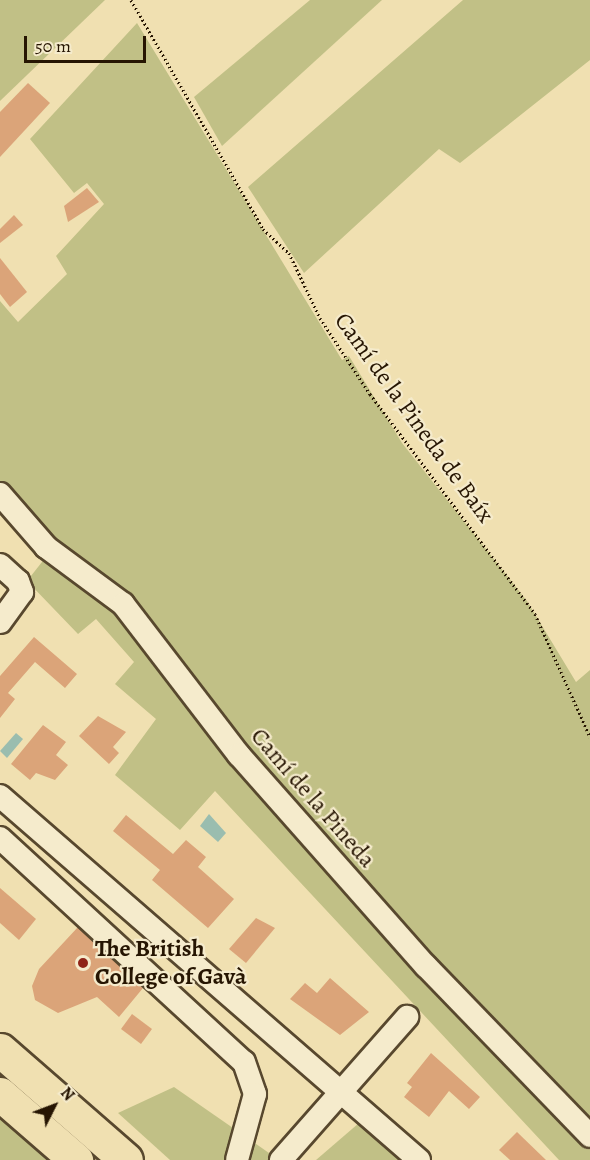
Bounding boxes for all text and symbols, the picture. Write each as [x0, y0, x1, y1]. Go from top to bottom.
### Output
scale bar [27, 24, 148, 62]
text: 50 m [35, 34, 71, 58]
street label: Camí de la Pineda de Baíx [328, 307, 500, 529]
street label: Camí de la Pineda [245, 722, 381, 874]
place label: The British College of Gavà [95, 935, 246, 991]
marker: The British College of Gavà [76, 956, 90, 970]
north arrow [24, 1076, 84, 1136]
text: N [55, 1082, 79, 1106]

